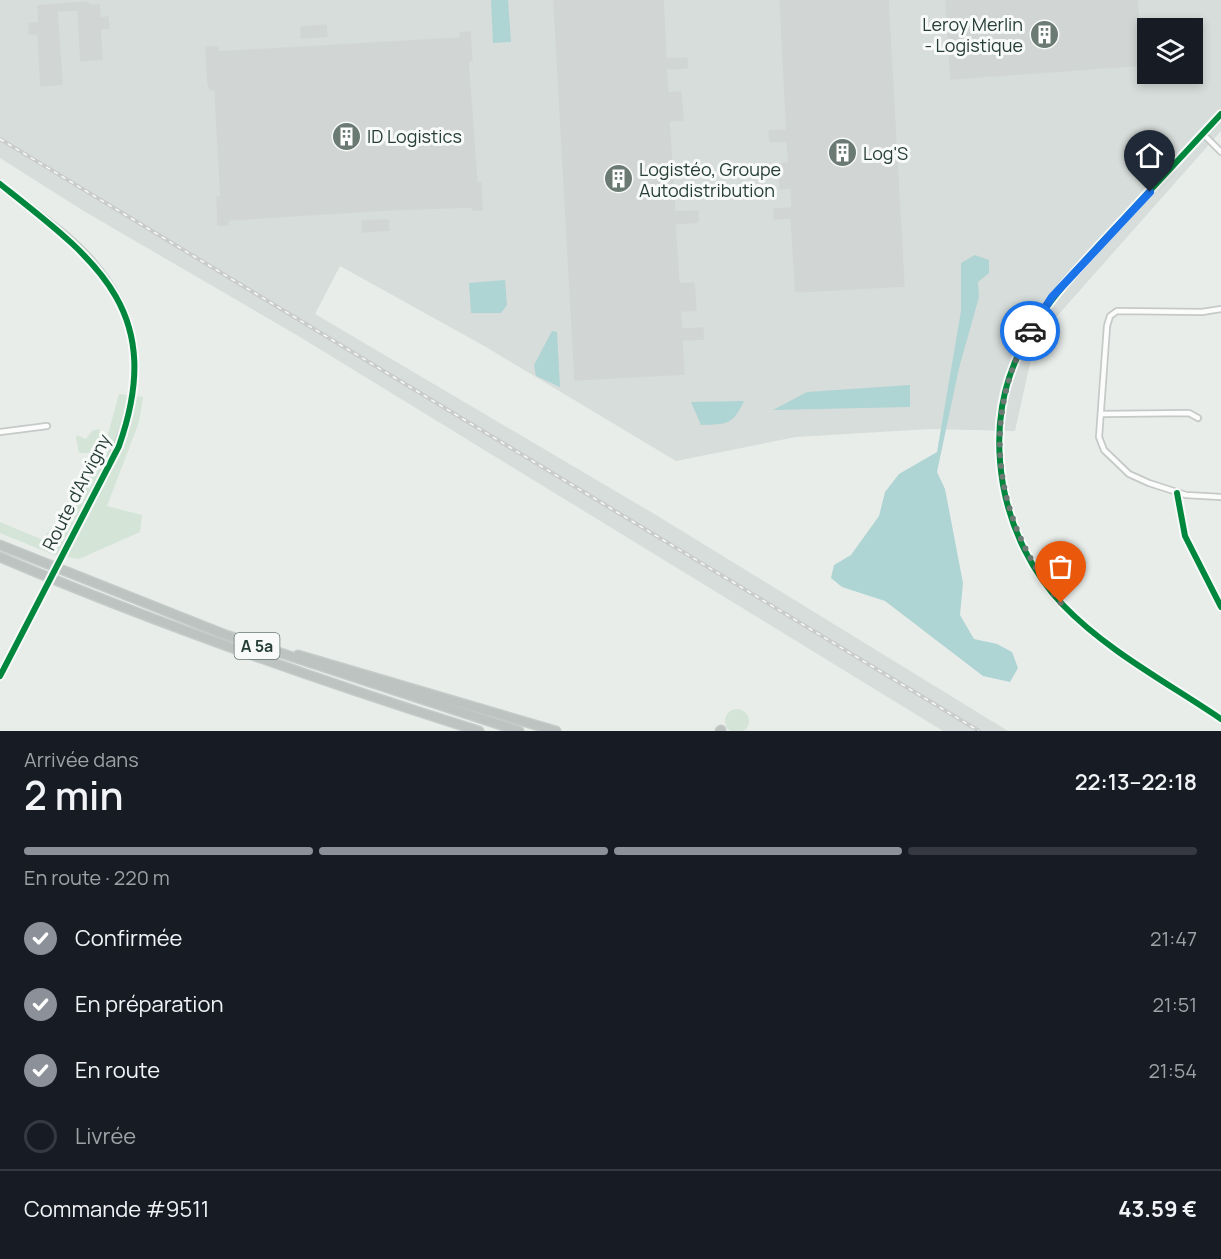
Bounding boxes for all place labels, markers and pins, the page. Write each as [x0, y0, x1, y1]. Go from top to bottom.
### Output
place label: Leroy Merlin - Logistique [922, 12, 1023, 57]
building icon: Leroy Merlin - Logistique [1028, 18, 1060, 50]
building icon: ID Logistics [330, 120, 362, 152]
place label: ID Logistics [367, 124, 462, 148]
pin [1124, 130, 1175, 192]
building icon: Log'S [826, 137, 858, 169]
place label: Log'S [863, 141, 908, 165]
place label: Logistéo, Groupe Autodistribution [639, 157, 781, 202]
building icon: Logistéo, Groupe Autodistribution [602, 163, 634, 195]
pin [1035, 541, 1086, 603]

